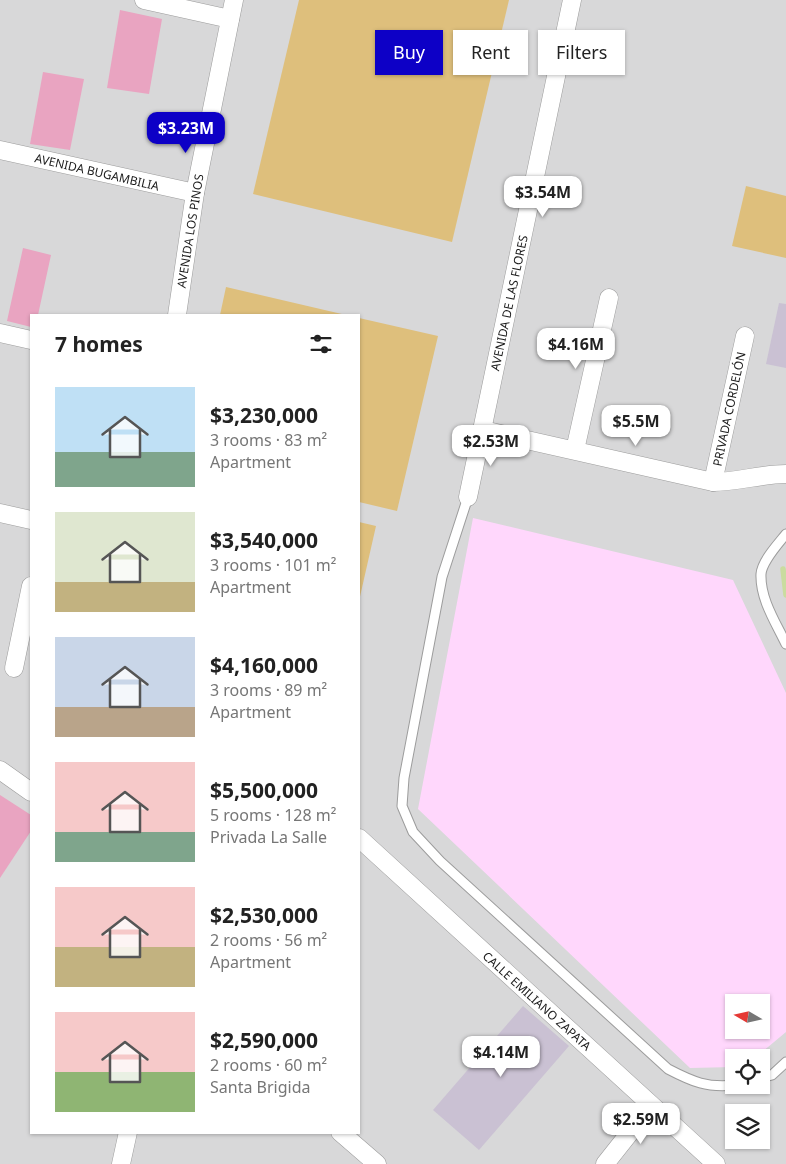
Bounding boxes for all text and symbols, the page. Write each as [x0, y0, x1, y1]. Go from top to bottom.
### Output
chip: Buy [375, 30, 443, 75]
chip: Rent [453, 30, 528, 75]
chip: Filters [538, 30, 625, 75]
pin: $3.23M [145, 112, 227, 154]
text: $3.23M [158, 117, 214, 139]
street label: AVENIDA BUGAMBILIA [33, 149, 161, 195]
street label: AVENIDA LOS PINOS [173, 172, 207, 289]
pin: $3.54M [502, 176, 584, 218]
text: $3.54M [515, 181, 571, 203]
street label: AVENIDA DE LAS FLORES [486, 233, 532, 372]
pin: $4.16M [535, 328, 617, 370]
text: 7 homes [55, 330, 143, 358]
icon: filters [307, 330, 335, 358]
text: $4.16M [548, 333, 604, 355]
street label: PRIVADA CORDELÓN [709, 350, 749, 468]
text: $3,230,000 [210, 401, 318, 429]
pin: $5.5M [601, 404, 671, 447]
icon: home [95, 407, 155, 467]
text: $5.5M [612, 410, 660, 432]
pin: $2.53M [450, 424, 532, 467]
text: 3 rooms · 83 m² [210, 429, 327, 451]
text: $2.53M [463, 430, 519, 452]
text: Apartment [210, 451, 291, 473]
text: $3,540,000 [210, 526, 318, 554]
icon: home [95, 532, 155, 592]
text: 3 rooms · 101 m² [210, 554, 336, 576]
text: Apartment [210, 576, 291, 598]
text: $4,160,000 [210, 651, 318, 679]
icon: home [95, 657, 155, 717]
text: 3 rooms · 89 m² [210, 679, 327, 701]
text: Apartment [210, 701, 291, 723]
text: $5,500,000 [210, 776, 318, 804]
icon: home [95, 782, 155, 842]
text: 5 rooms · 128 m² [210, 804, 336, 826]
text: Privada La Salle [210, 826, 327, 848]
text: $2,530,000 [210, 901, 318, 929]
icon: home [95, 907, 155, 967]
text: 2 rooms · 56 m² [210, 929, 327, 951]
street label: CALLE EMILIANO ZAPATA [479, 948, 595, 1055]
text: Apartment [210, 951, 291, 973]
north arrow [725, 994, 770, 1039]
map controls [725, 994, 770, 1149]
text: $2,590,000 [210, 1026, 318, 1054]
icon: home [95, 1032, 155, 1092]
pin: $4.14M [460, 1036, 542, 1078]
text: $4.14M [473, 1041, 529, 1063]
button: locate [725, 1049, 770, 1094]
text: 2 rooms · 60 m² [210, 1054, 327, 1076]
text: Santa Brigida [210, 1076, 310, 1098]
pin: $2.59M [600, 1102, 682, 1145]
button: layers [725, 1104, 770, 1149]
text: $2.59M [613, 1108, 669, 1130]

